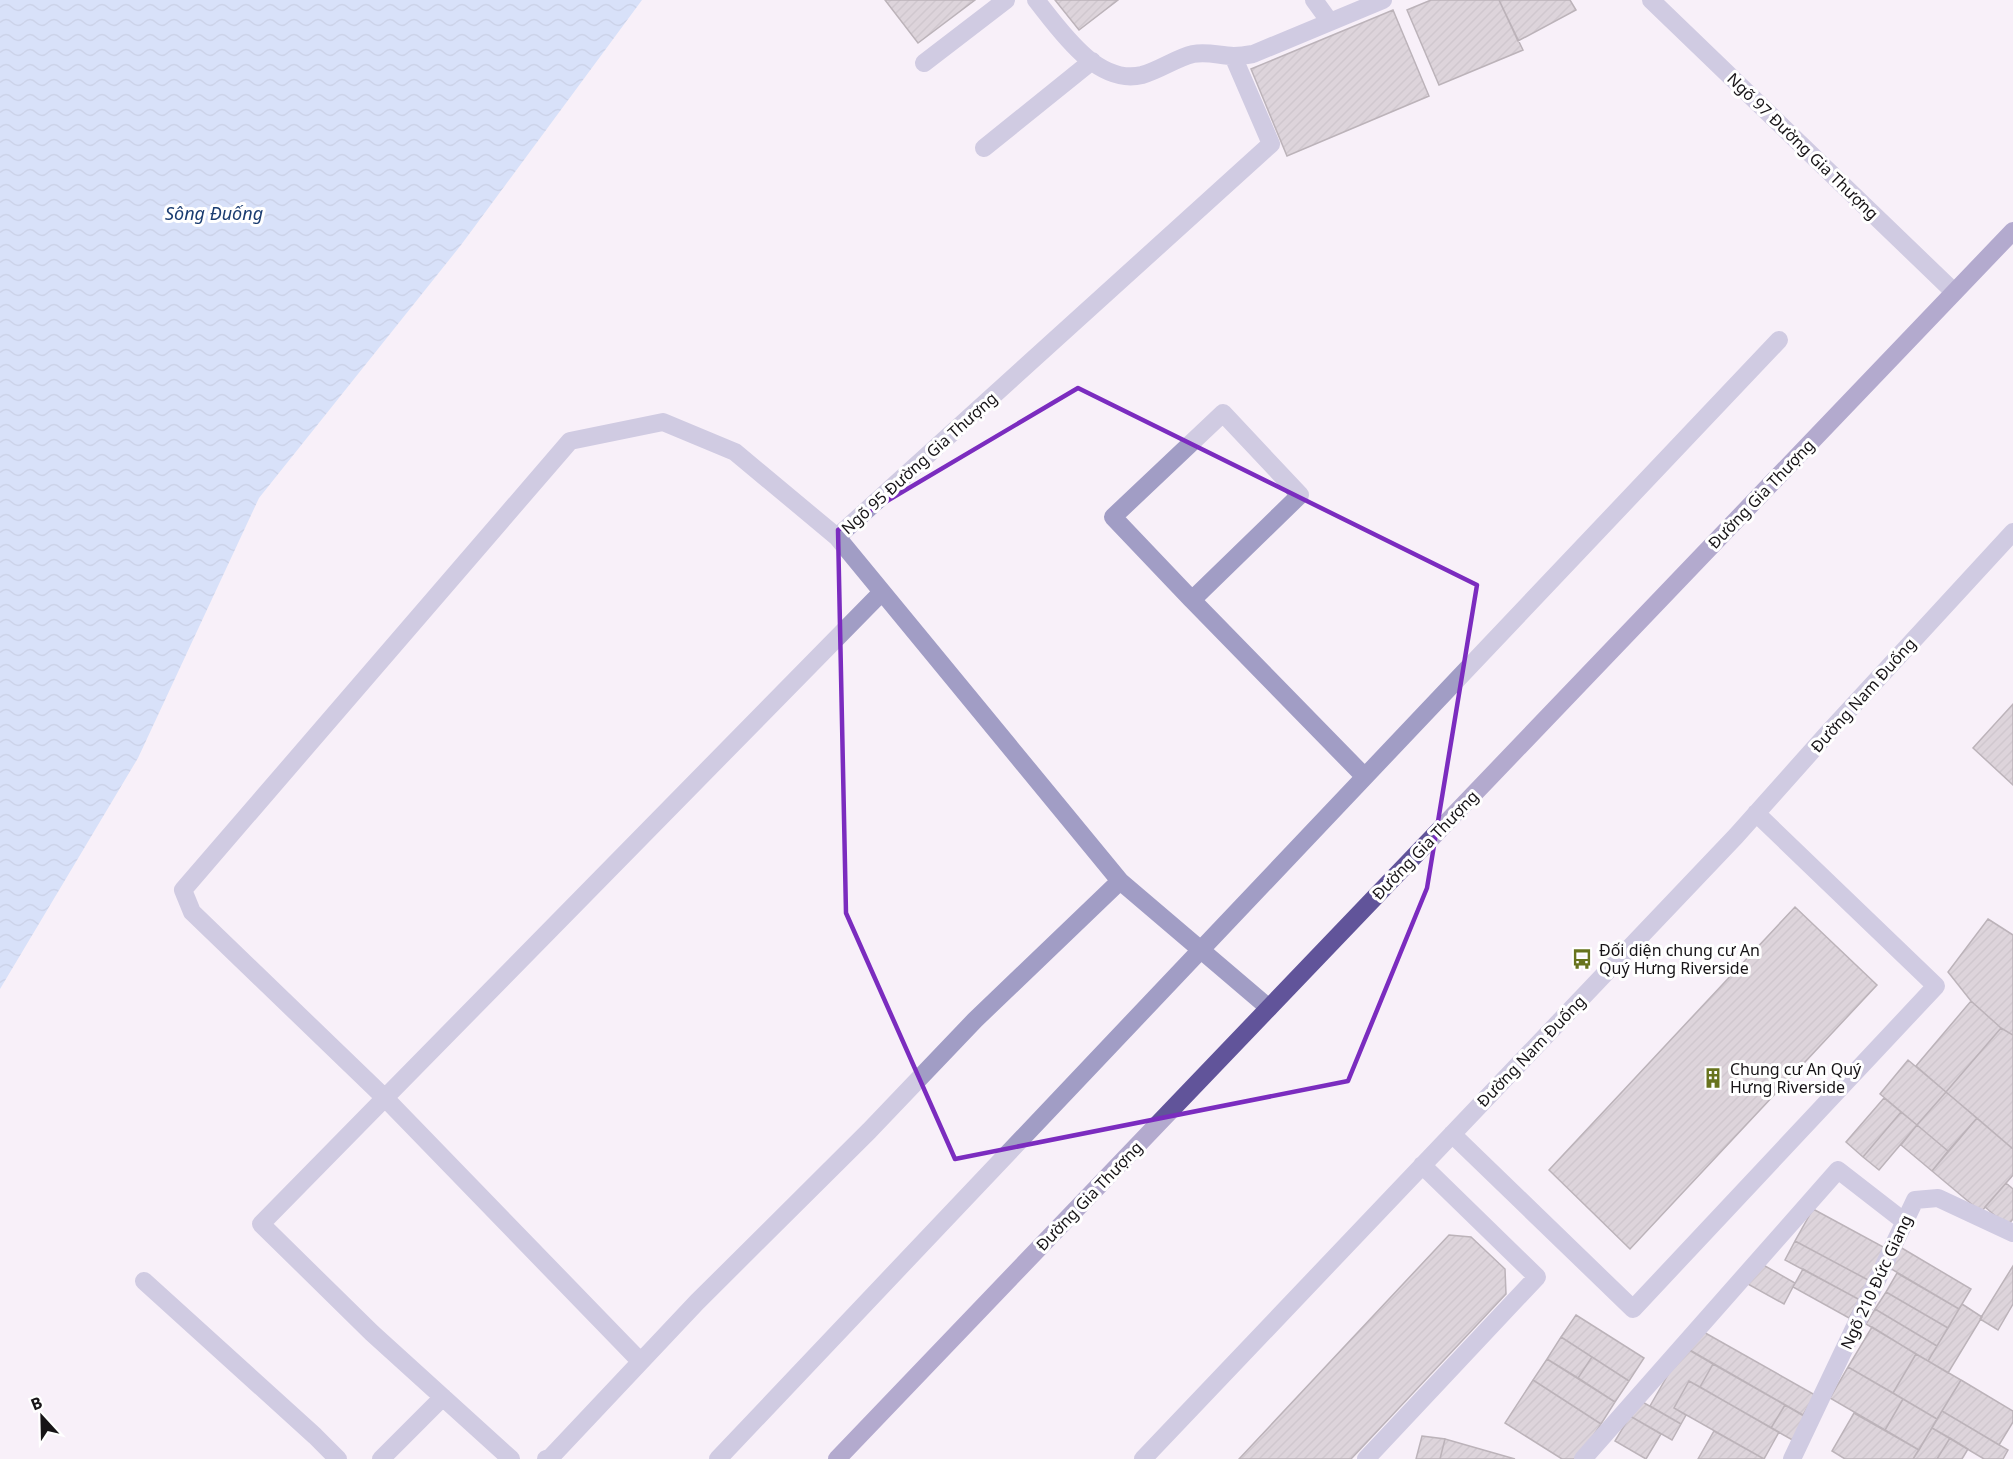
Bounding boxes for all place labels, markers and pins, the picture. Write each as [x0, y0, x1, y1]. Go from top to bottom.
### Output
place label: Đối diện chung cư An Quý Hưng Riverside [1599, 939, 1760, 979]
bus stop icon: Đối diện chung cư An Quý Hưng Riverside [1570, 947, 1594, 971]
place label: Chung cư An Quý Hưng Riverside [1730, 1058, 1862, 1098]
building icon: Chung cư An Quý Hưng Riverside [1701, 1066, 1725, 1090]

